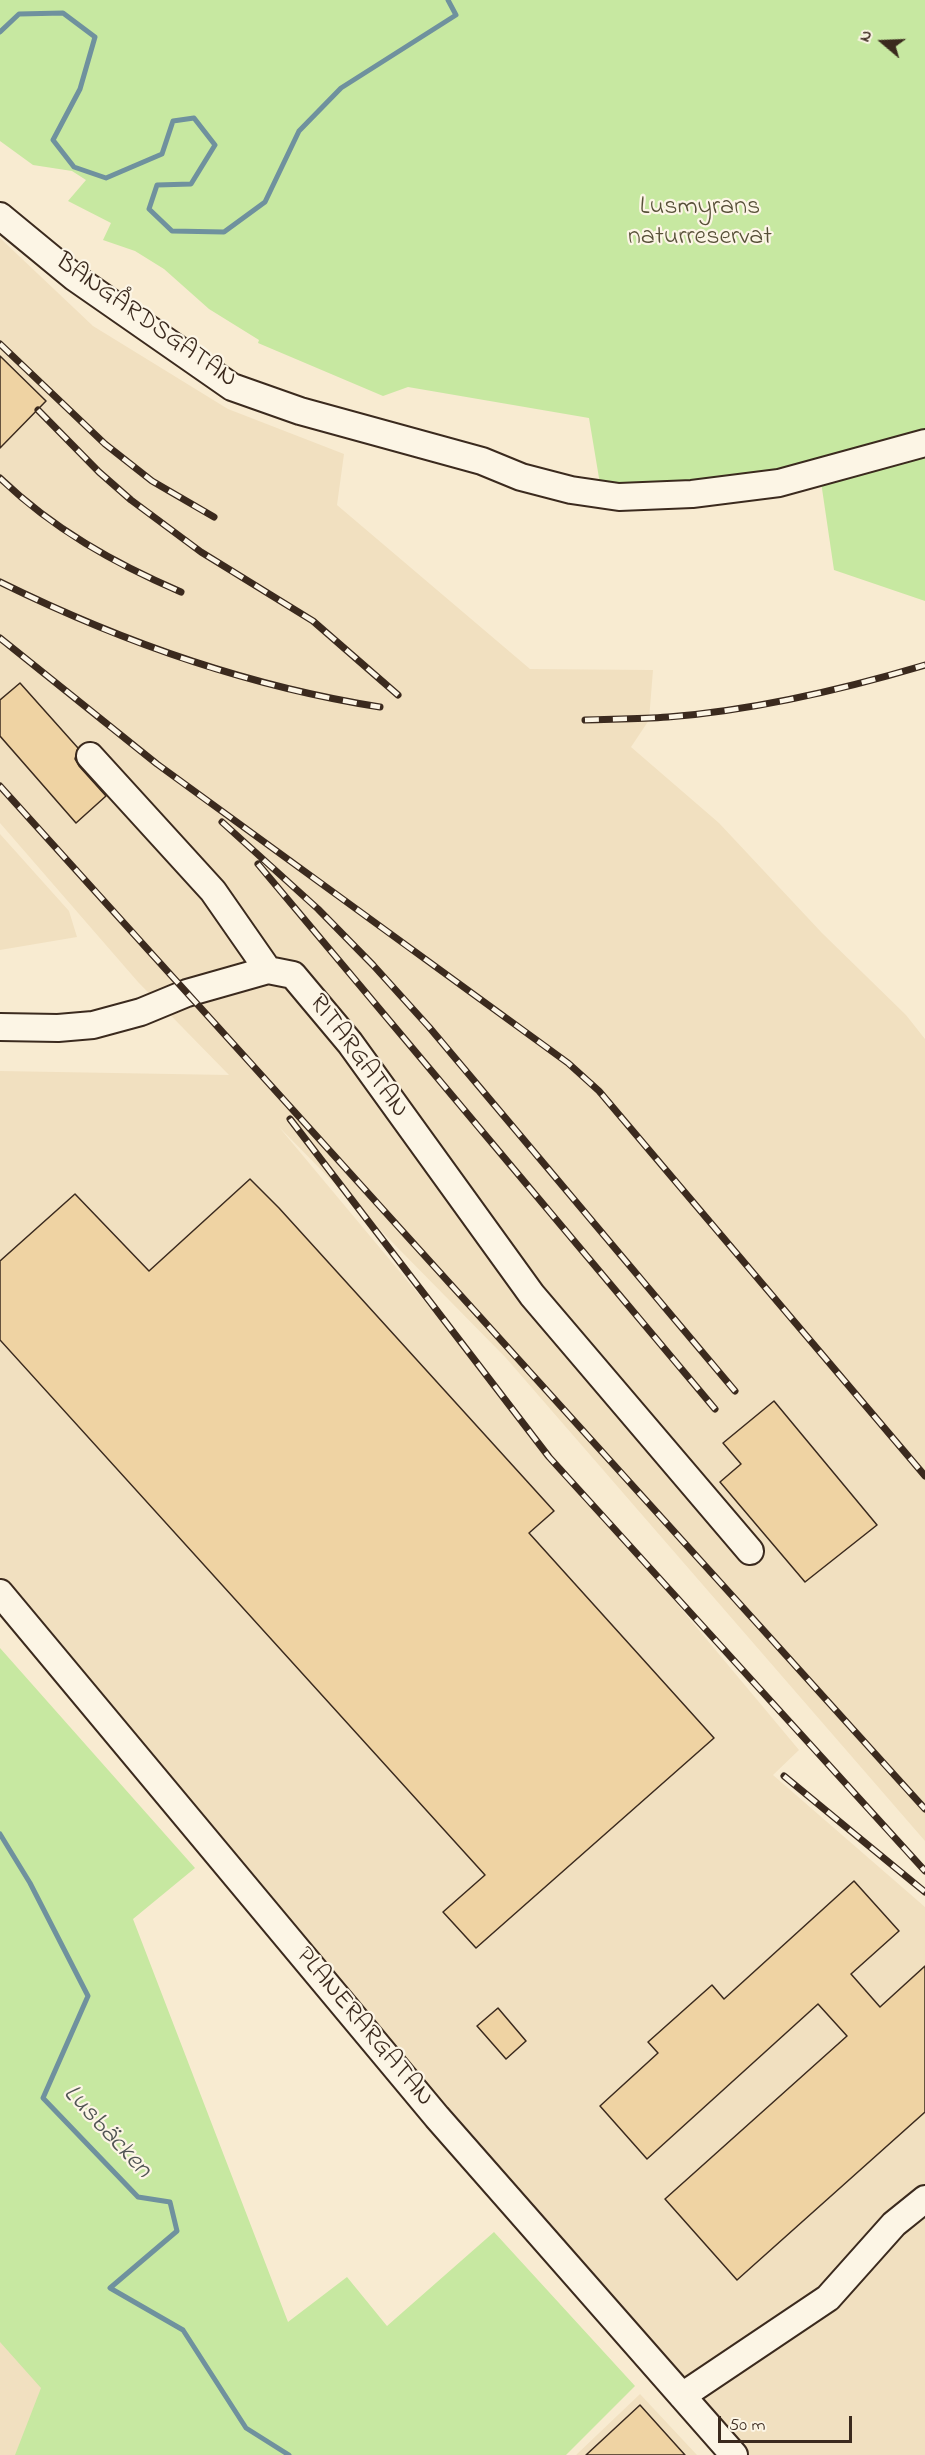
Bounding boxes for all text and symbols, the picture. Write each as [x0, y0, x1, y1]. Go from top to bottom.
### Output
north arrow [853, 12, 913, 72]
text: N [853, 27, 879, 45]
park label: Lusmyrans naturreservat [628, 193, 772, 255]
street label: BANGÅRDSGATAN [48, 248, 242, 396]
street label: RITARGATAN [300, 989, 414, 1125]
street label: PLANERARGATAN [287, 1942, 439, 2114]
water label: Lusbäcken [55, 2079, 157, 2187]
scale bar [721, 2404, 854, 2442]
text: 50 m [729, 2413, 766, 2439]

